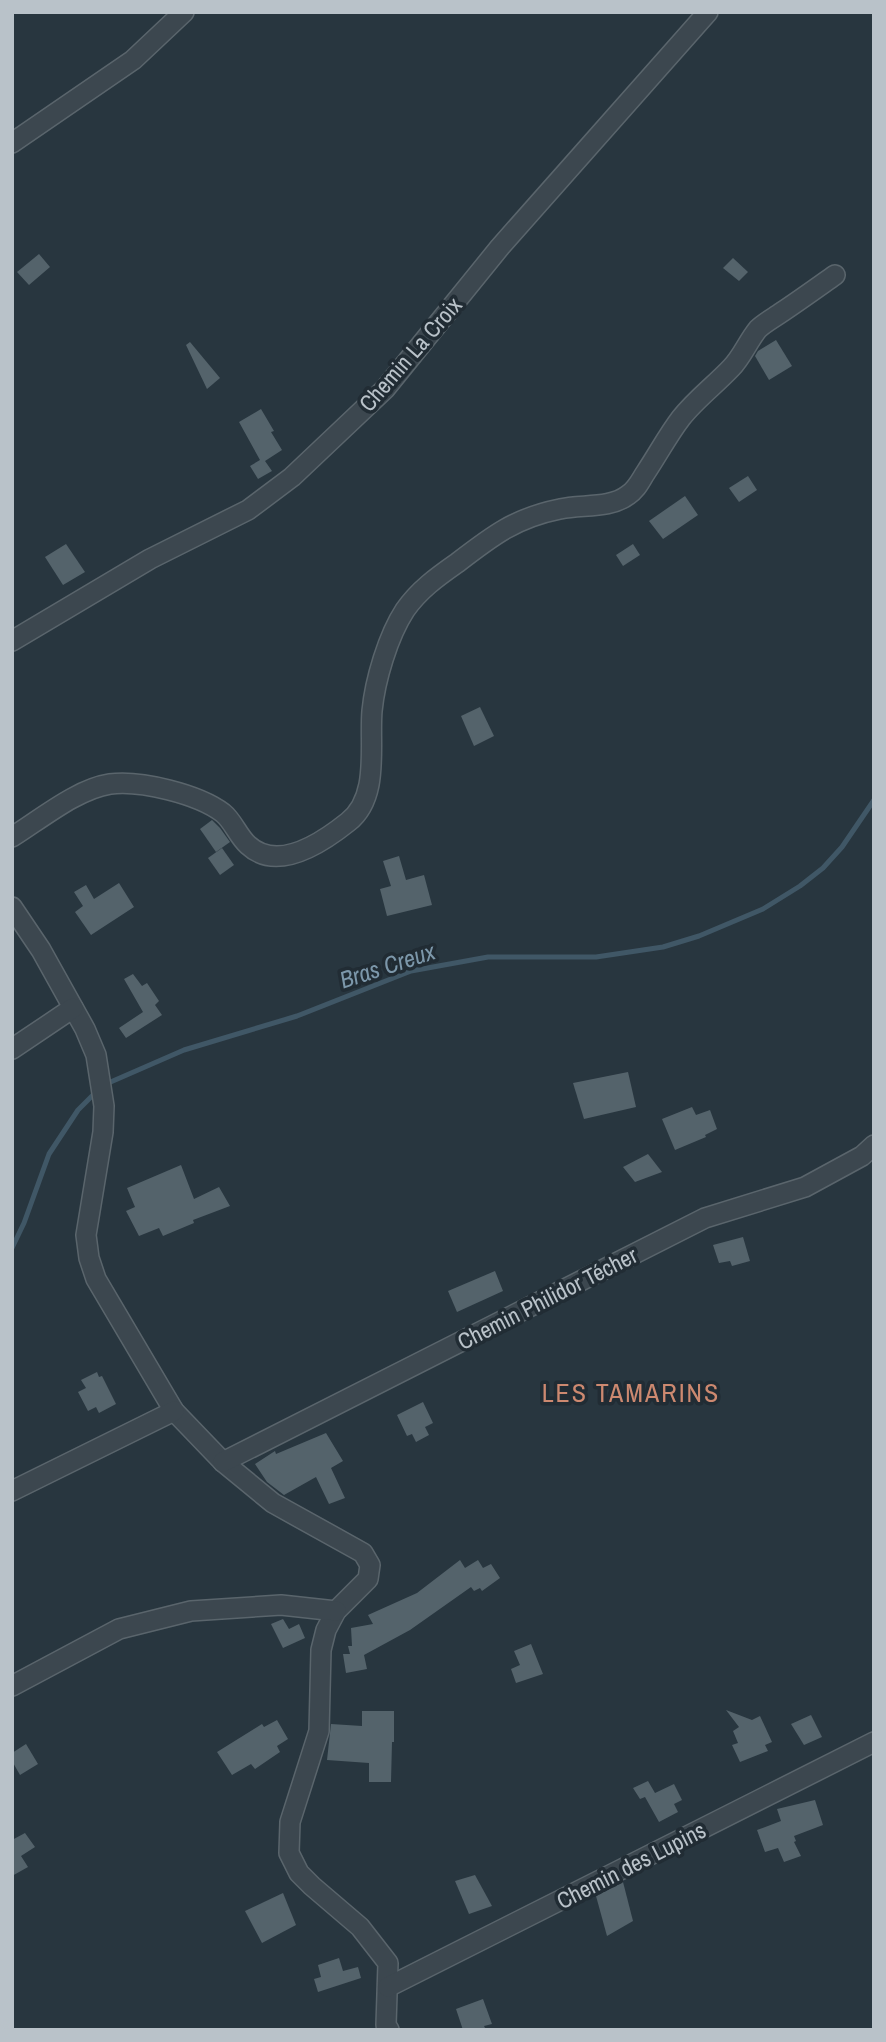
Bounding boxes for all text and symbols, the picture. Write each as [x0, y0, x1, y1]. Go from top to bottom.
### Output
street label: Chemin La Croix [352, 290, 469, 418]
water label: Bras Creux [335, 934, 440, 995]
street label: Chemin Philidor Técher [452, 1239, 643, 1357]
district label: LES TAMARINS [542, 1375, 720, 1410]
street label: Chemin des Lupins [551, 1814, 711, 1916]

